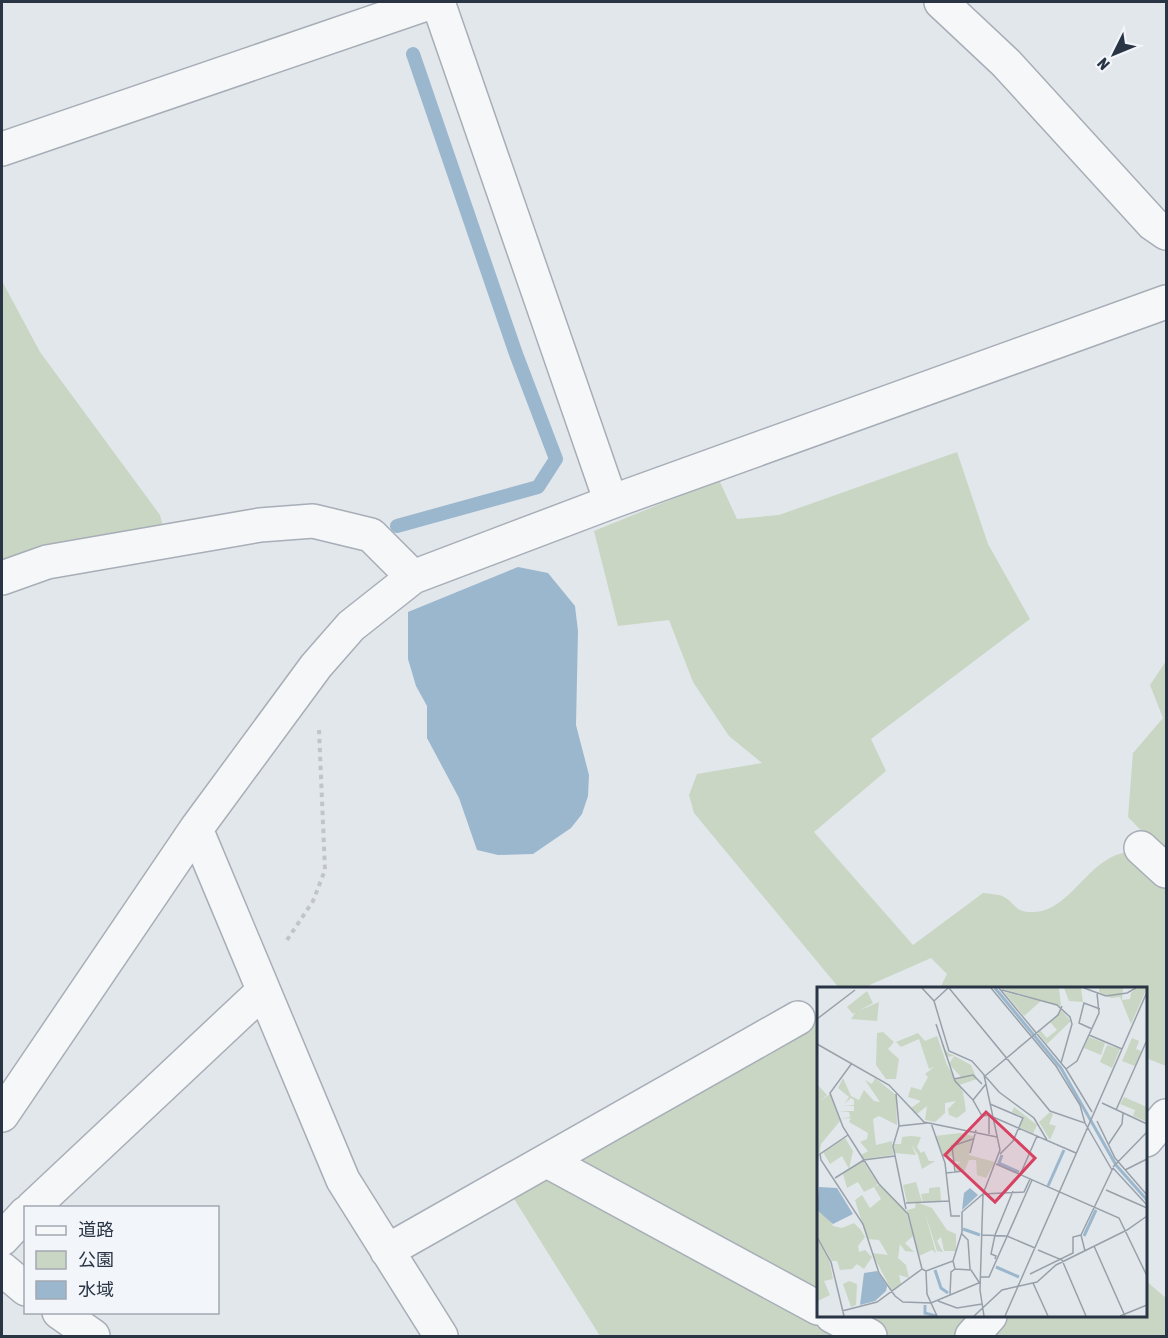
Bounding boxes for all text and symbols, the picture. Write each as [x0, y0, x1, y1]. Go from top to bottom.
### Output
north arrow [1084, 24, 1144, 84]
text: N [1093, 55, 1113, 74]
inset map [817, 987, 1147, 1317]
legend [24, 1206, 219, 1314]
text: 道路 [78, 1219, 114, 1240]
text: 公園 [78, 1249, 114, 1270]
text: 水域 [78, 1279, 114, 1300]

